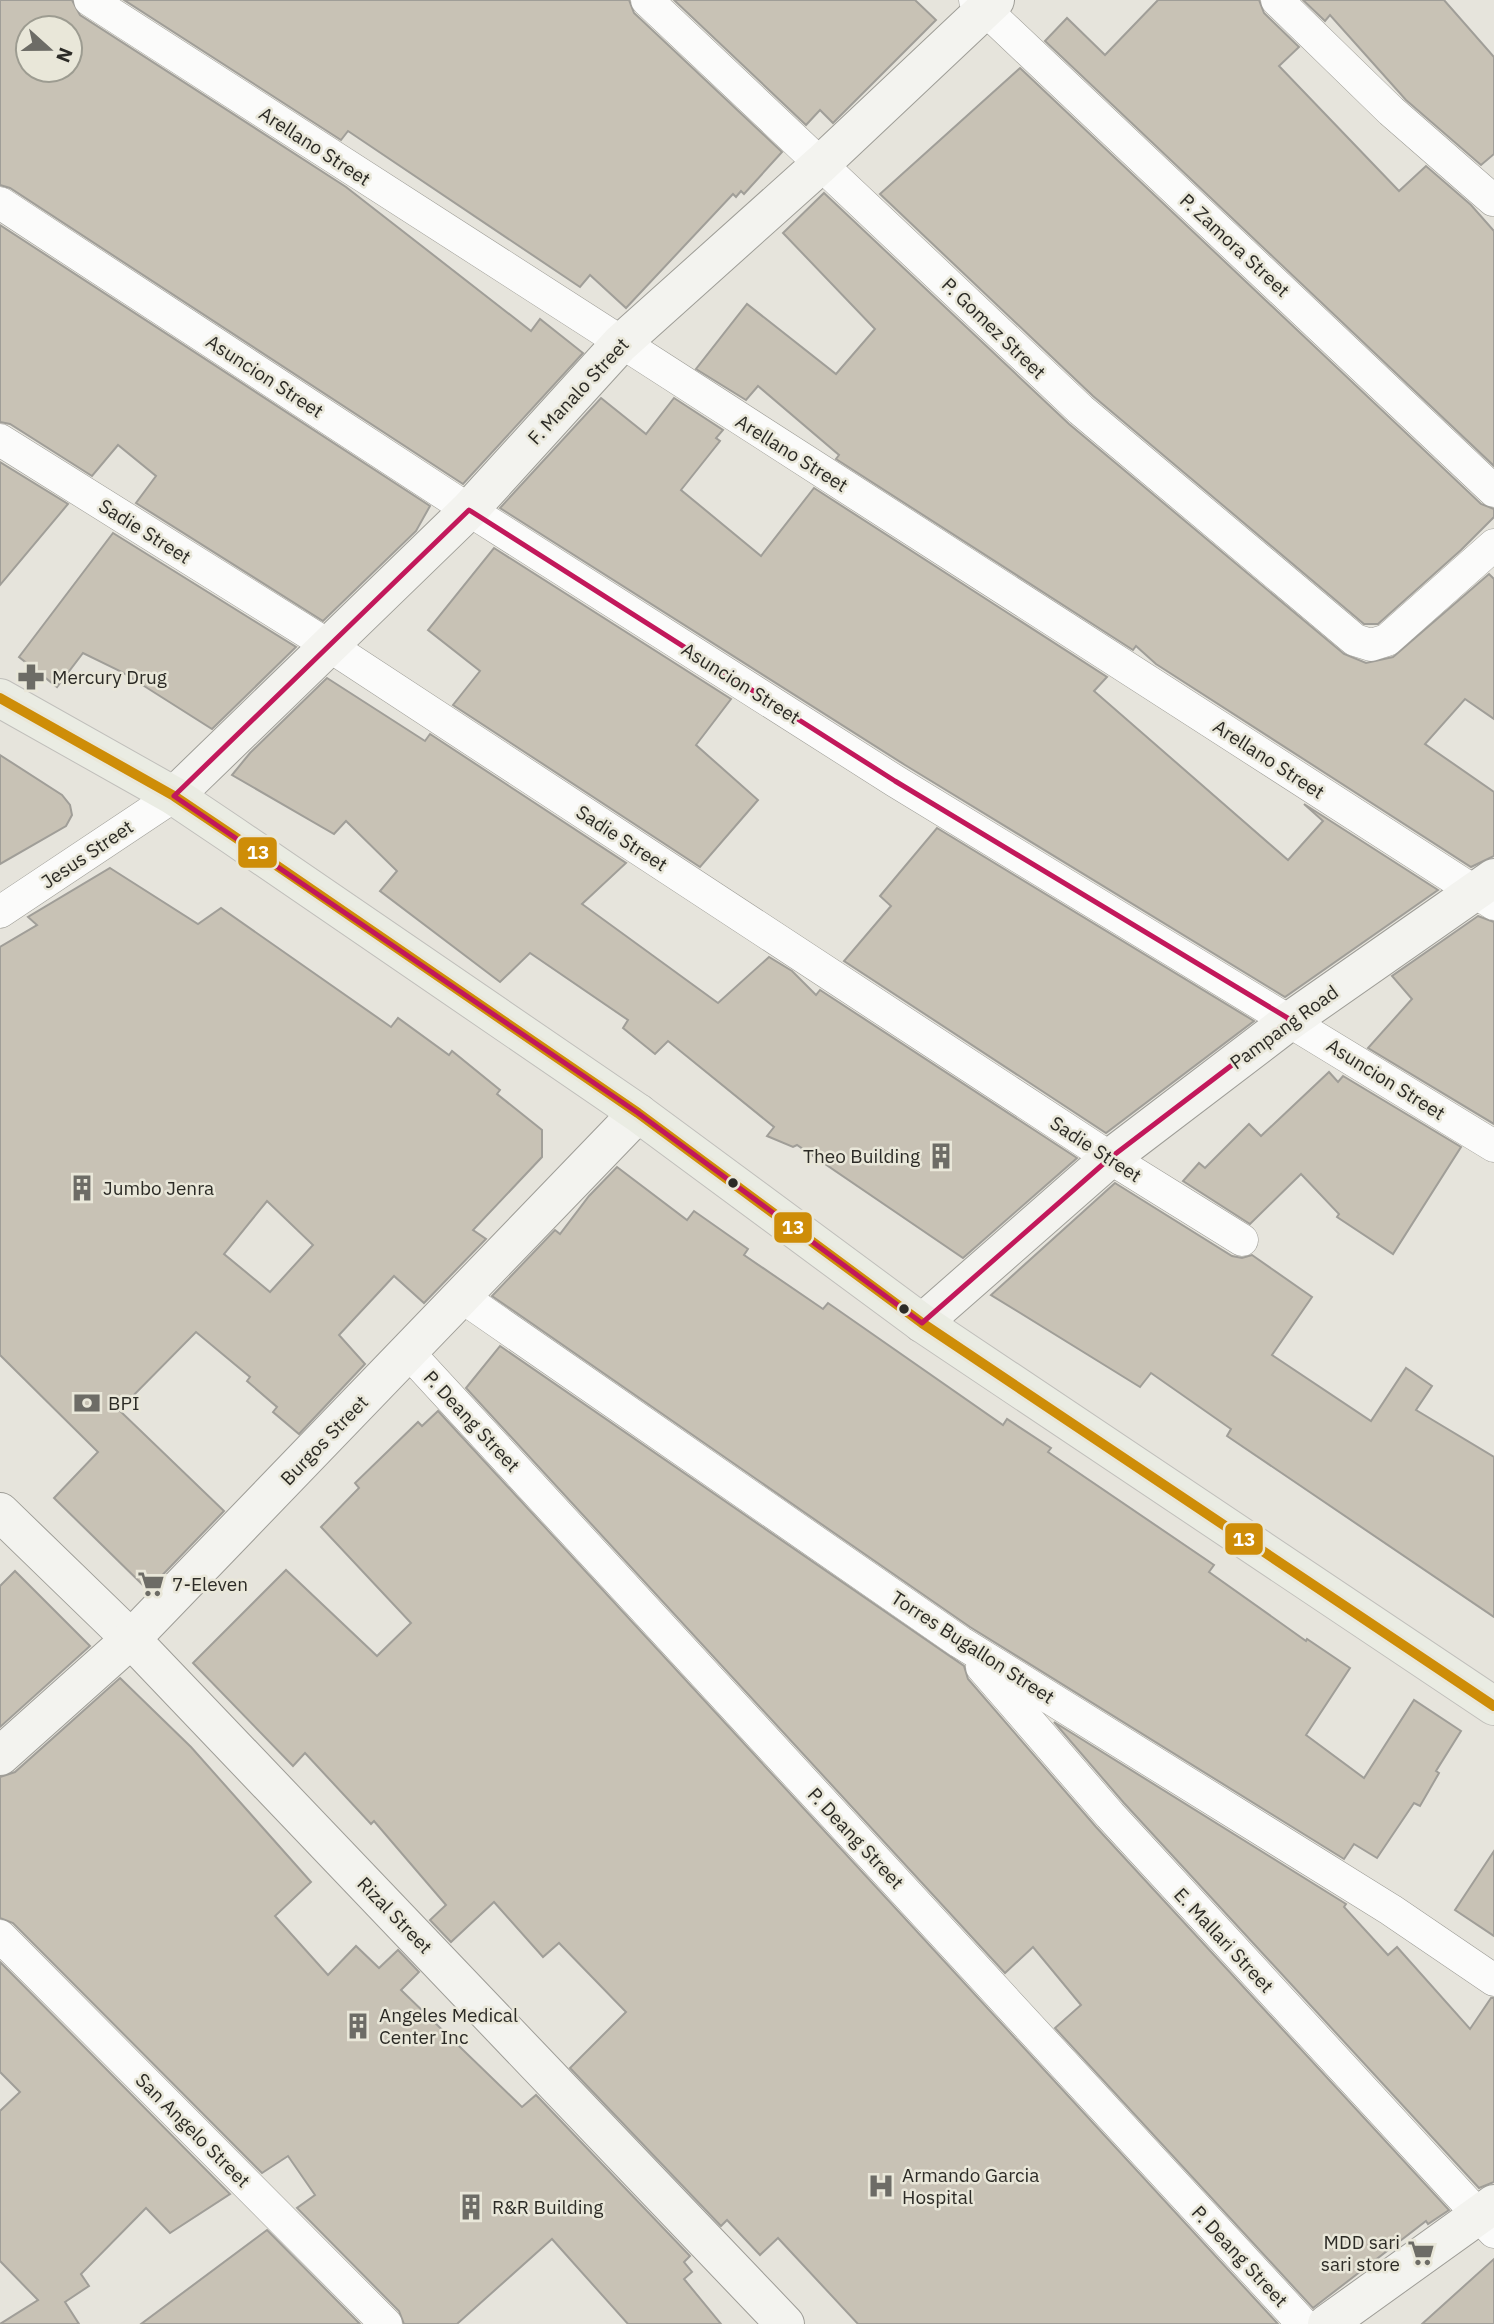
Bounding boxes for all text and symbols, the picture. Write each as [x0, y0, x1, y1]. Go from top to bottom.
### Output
north arrow [14, 14, 84, 84]
text: N [51, 44, 79, 66]
street label: Arellano Street [255, 101, 375, 191]
street label: P. Zamora Street [1175, 188, 1295, 302]
street label: P. Gomez Street [937, 272, 1051, 384]
street label: Asuncion Street [202, 329, 328, 423]
street label: F. Manalo Street [522, 332, 634, 450]
street label: Arellano Street [731, 409, 853, 497]
street label: Sadie Street [95, 493, 195, 569]
street label: Asuncion Street [677, 637, 805, 729]
pharmacy icon: Mercury Drug [16, 662, 46, 692]
place label: Mercury Drug [52, 665, 167, 689]
street label: Arellano Street [1209, 714, 1329, 804]
street label: Sadie Street [572, 800, 672, 876]
street label: Jesus Street [36, 814, 138, 894]
line badge: 13 [237, 836, 278, 869]
text: 13 [247, 840, 269, 864]
street label: Pampang Road [1225, 980, 1343, 1074]
street label: Asuncion Street [1322, 1033, 1450, 1125]
street label: Sadie Street [1046, 1111, 1146, 1187]
building icon: Theo Building [926, 1141, 956, 1171]
place label: Theo Building [803, 1144, 920, 1168]
building icon: Jumbo Jenra [67, 1173, 97, 1203]
place label: Jumbo Jenra [103, 1176, 214, 1200]
unlabelled marker [726, 1176, 740, 1190]
line badge: 13 [773, 1211, 813, 1244]
text: 13 [782, 1215, 804, 1239]
unlabelled marker [897, 1302, 911, 1316]
street label: P. Deang Street [419, 1365, 525, 1477]
bank icon: BPI [72, 1388, 102, 1418]
street label: Burgos Street [275, 1390, 373, 1490]
place label: BPI [108, 1391, 140, 1415]
line badge: 13 [1224, 1522, 1264, 1556]
text: 13 [1233, 1527, 1255, 1551]
supermarket icon: 7-Eleven [136, 1569, 166, 1599]
place label: 7-Eleven [172, 1572, 248, 1596]
street label: Torres Bugallon Street [887, 1585, 1059, 1709]
street label: P. Deang Street [803, 1782, 909, 1894]
street label: Rizal Street [352, 1872, 438, 1958]
street label: E. Mallari Street [1169, 1882, 1279, 1998]
place label: Angeles Medical Center Inc [379, 2003, 518, 2049]
building icon: Angeles Medical Center Inc [343, 2011, 373, 2041]
street label: San Angelo Street [131, 2068, 255, 2192]
place label: Armando Garcia Hospital [902, 2163, 1040, 2209]
hospital icon: Armando Garcia Hospital [866, 2171, 896, 2201]
building icon: R&R Building [456, 2192, 486, 2222]
place label: R&R Building [492, 2195, 603, 2219]
street label: P. Deang Street [1187, 2200, 1293, 2312]
place label: MDD sari sari store [1321, 2230, 1400, 2276]
supermarket icon: MDD sari sari store [1406, 2238, 1436, 2268]

